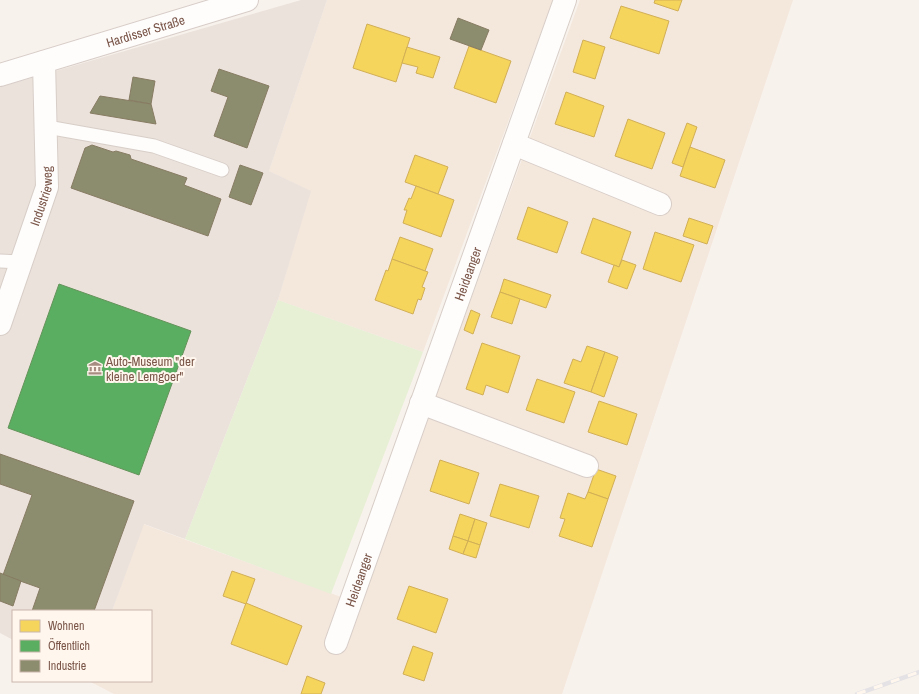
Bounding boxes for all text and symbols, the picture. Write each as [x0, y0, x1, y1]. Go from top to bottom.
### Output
street label: Hardisser Straße [104, 11, 187, 51]
street label: Industrieweg [26, 166, 56, 228]
street label: Heideanger [451, 244, 486, 303]
place label: Auto-Museum "der kleine Lemgoer" [105, 353, 195, 385]
museum icon: Auto-Museum "der kleine Lemgoer" [87, 360, 103, 376]
street label: Heideanger [342, 551, 376, 609]
legend [12, 610, 152, 682]
text: Wohnen [48, 618, 84, 634]
text: Öffentlich [48, 637, 90, 654]
text: Industrie [48, 658, 86, 674]

